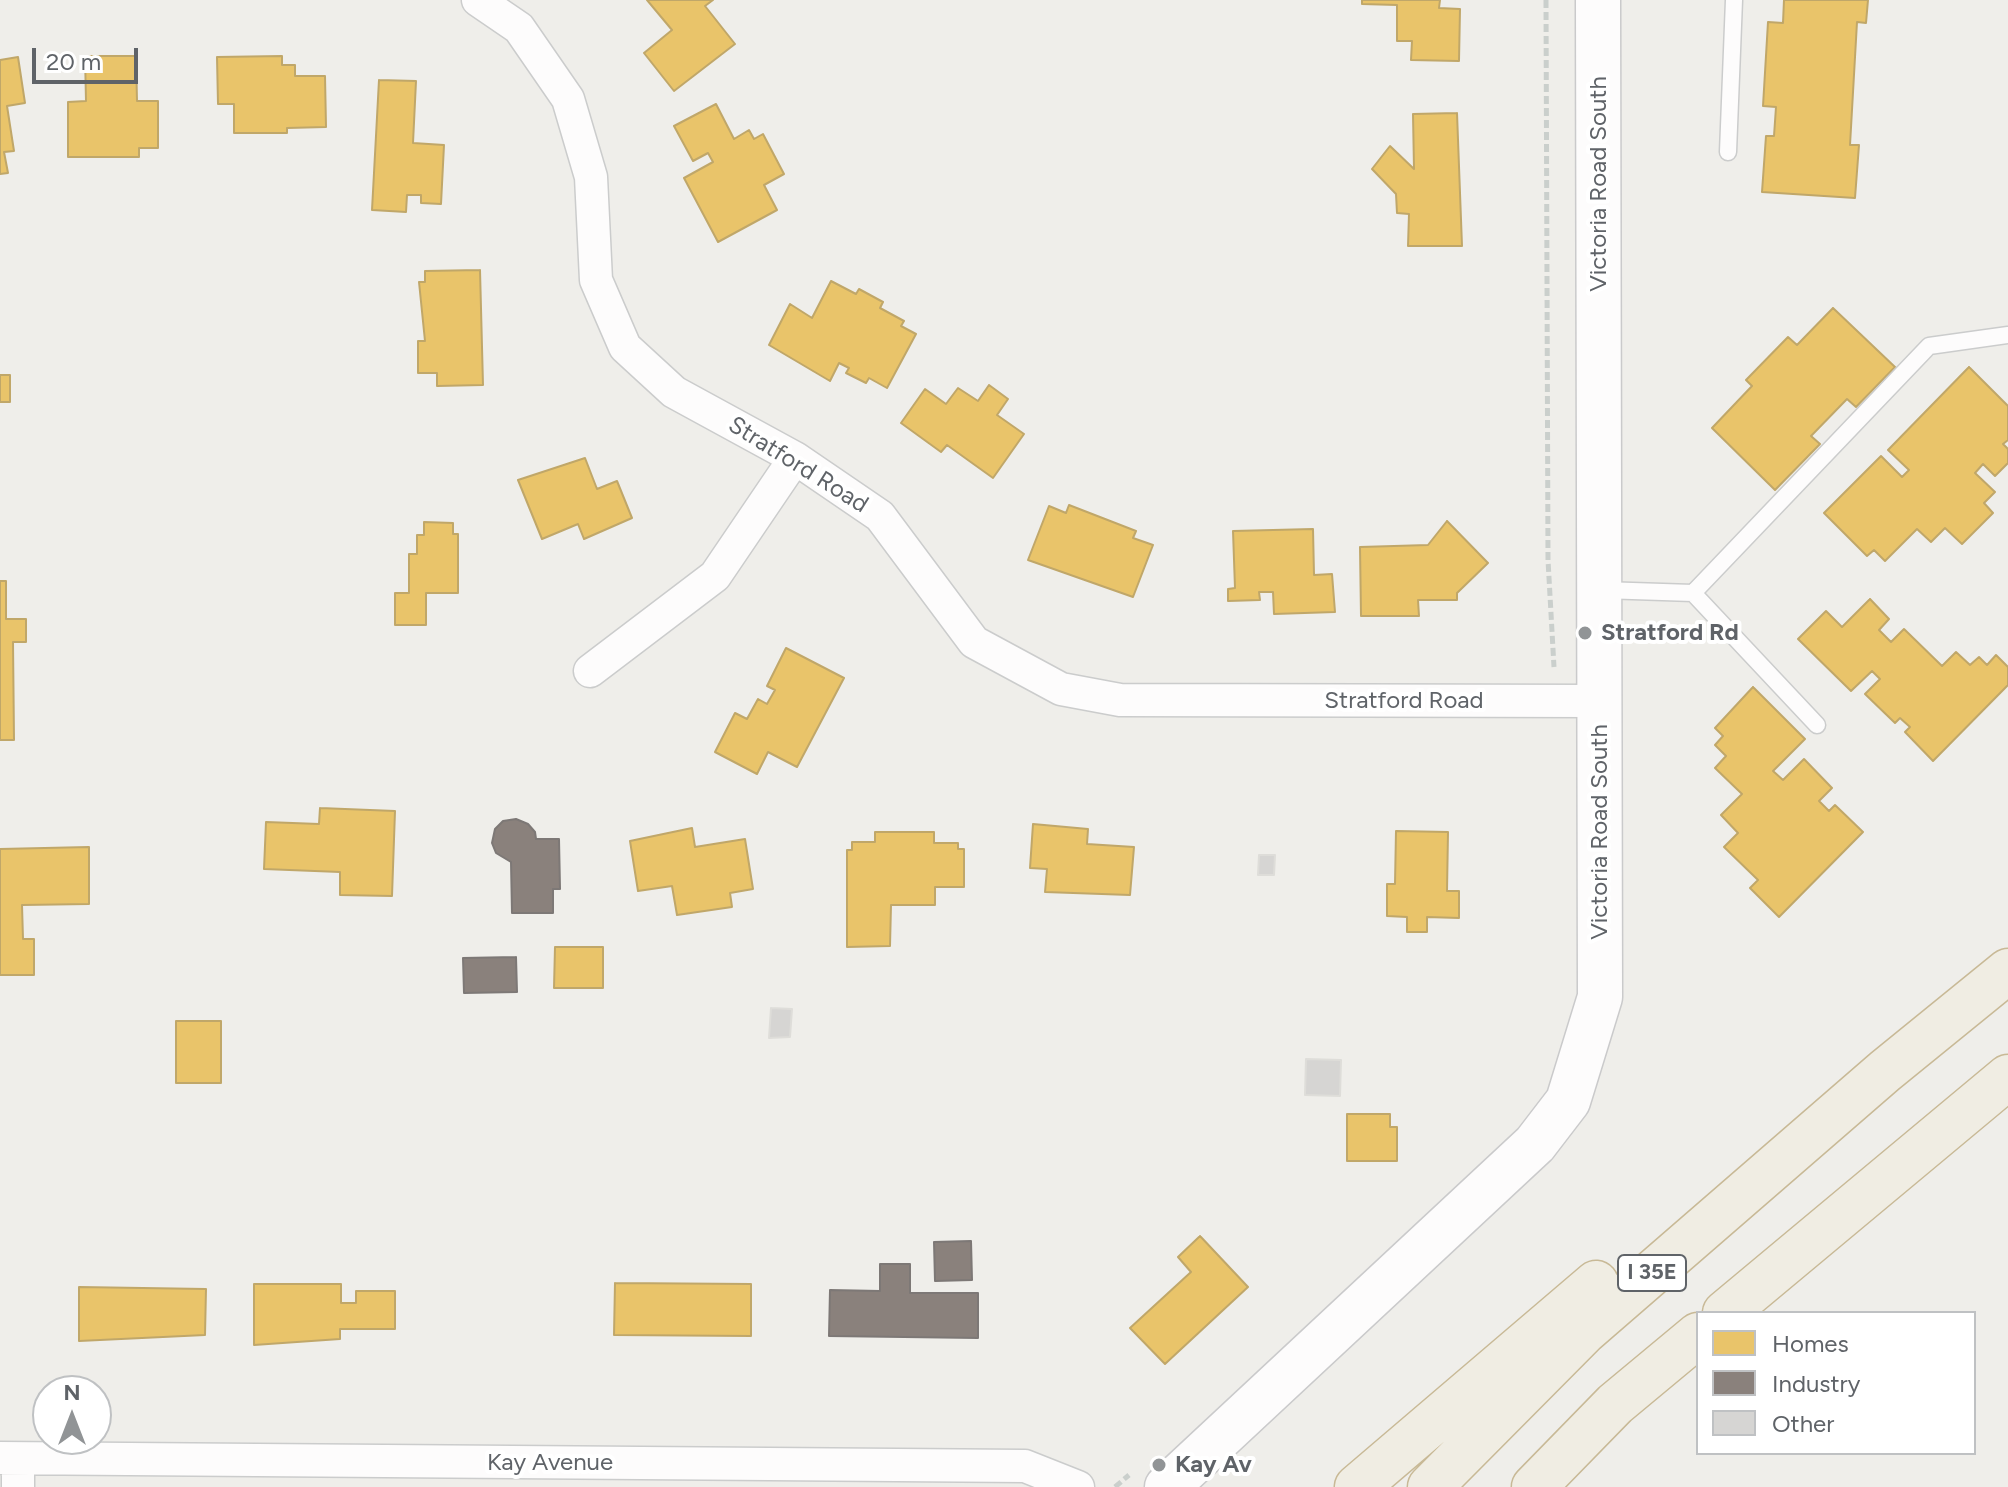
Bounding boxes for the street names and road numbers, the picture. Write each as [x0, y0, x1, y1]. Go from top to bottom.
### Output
street label: Victoria Road South [1585, 76, 1613, 292]
street label: Stratford Road [723, 411, 873, 519]
street label: Stratford Road [1324, 687, 1484, 715]
street label: Victoria Road South [1586, 724, 1614, 940]
road number: I 35E [1618, 1255, 1686, 1291]
street label: Kay Avenue [487, 1449, 613, 1477]

